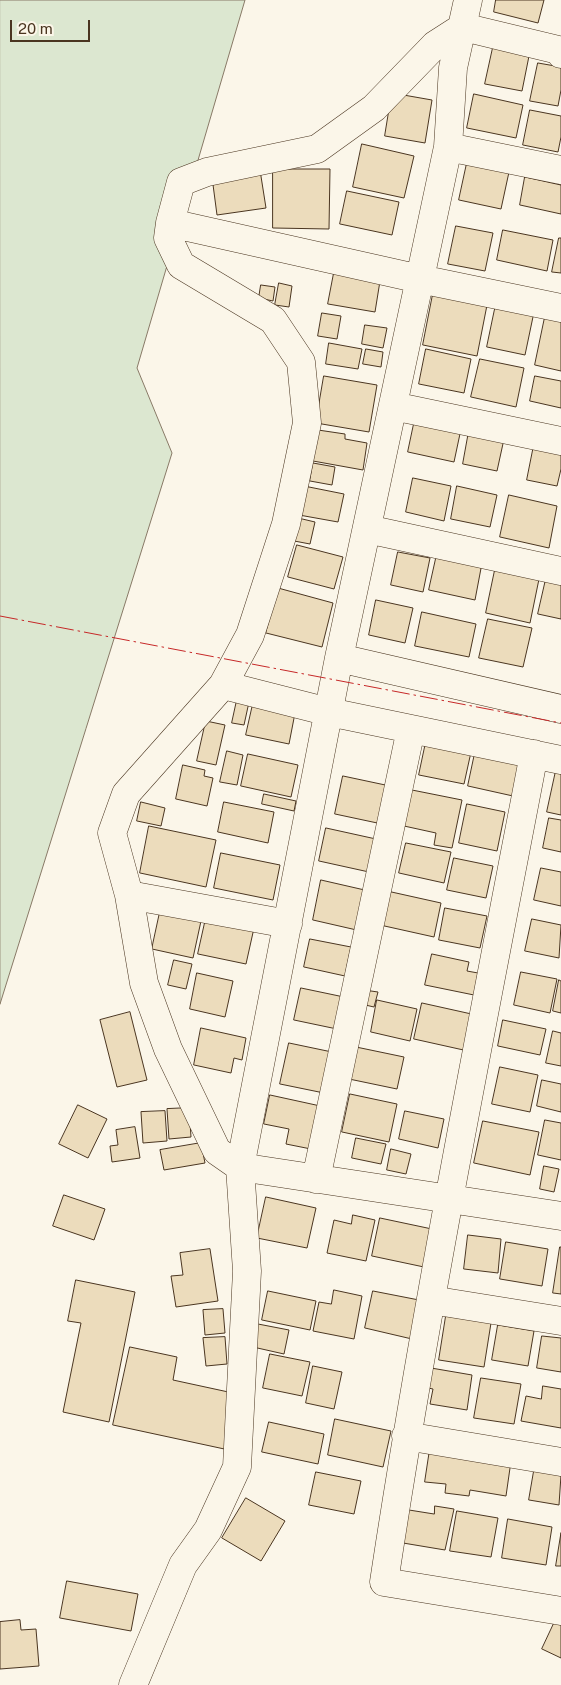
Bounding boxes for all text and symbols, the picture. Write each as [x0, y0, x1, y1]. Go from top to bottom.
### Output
scale bar [12, 10, 92, 42]
text: 20 m [18, 20, 53, 37]

